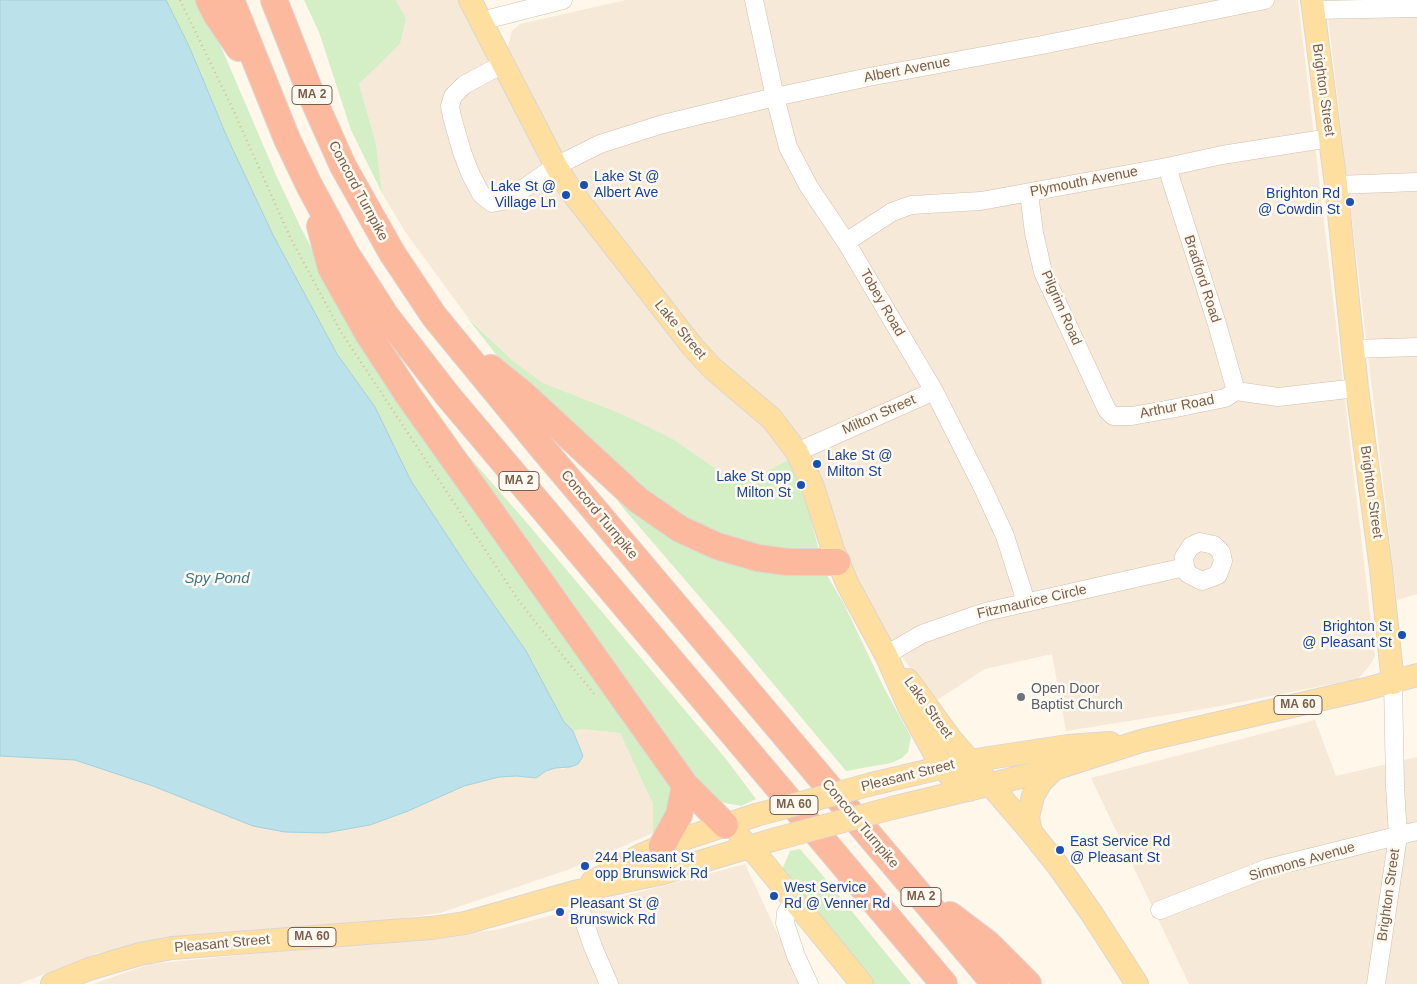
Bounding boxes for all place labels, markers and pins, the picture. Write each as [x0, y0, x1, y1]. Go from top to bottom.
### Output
place label: Lake St @ Albert Ave [594, 169, 660, 202]
place label: Lake St @ Village Ln [490, 179, 556, 212]
marker: Lake St @ Albert Ave [578, 179, 590, 191]
place label: Brighton Rd @ Cowdin St [1258, 186, 1340, 218]
marker: Lake St @ Village Ln [560, 189, 572, 201]
marker: Brighton Rd @ Cowdin St [1344, 196, 1356, 208]
place label: Lake St @ Milton St [827, 448, 893, 481]
marker: Lake St @ Milton St [811, 458, 823, 470]
place label: Lake St opp Milton St [716, 469, 791, 502]
marker: Lake St opp Milton St [795, 479, 807, 491]
place label: Brighton St @ Pleasant St [1302, 619, 1392, 652]
marker: Brighton St @ Pleasant St [1396, 629, 1408, 641]
place label: Open Door Baptist Church [1031, 681, 1123, 714]
marker: Open Door Baptist Church [1015, 691, 1027, 703]
place label: East Service Rd @ Pleasant St [1070, 834, 1170, 866]
marker: East Service Rd @ Pleasant St [1054, 844, 1066, 856]
place label: 244 Pleasant St opp Brunswick Rd [595, 850, 708, 882]
marker: 244 Pleasant St opp Brunswick Rd [579, 860, 591, 872]
place label: West Service Rd @ Venner Rd [784, 880, 890, 912]
marker: West Service Rd @ Venner Rd [768, 890, 780, 902]
place label: Pleasant St @ Brunswick Rd [570, 896, 660, 929]
marker: Pleasant St @ Brunswick Rd [554, 906, 566, 918]

